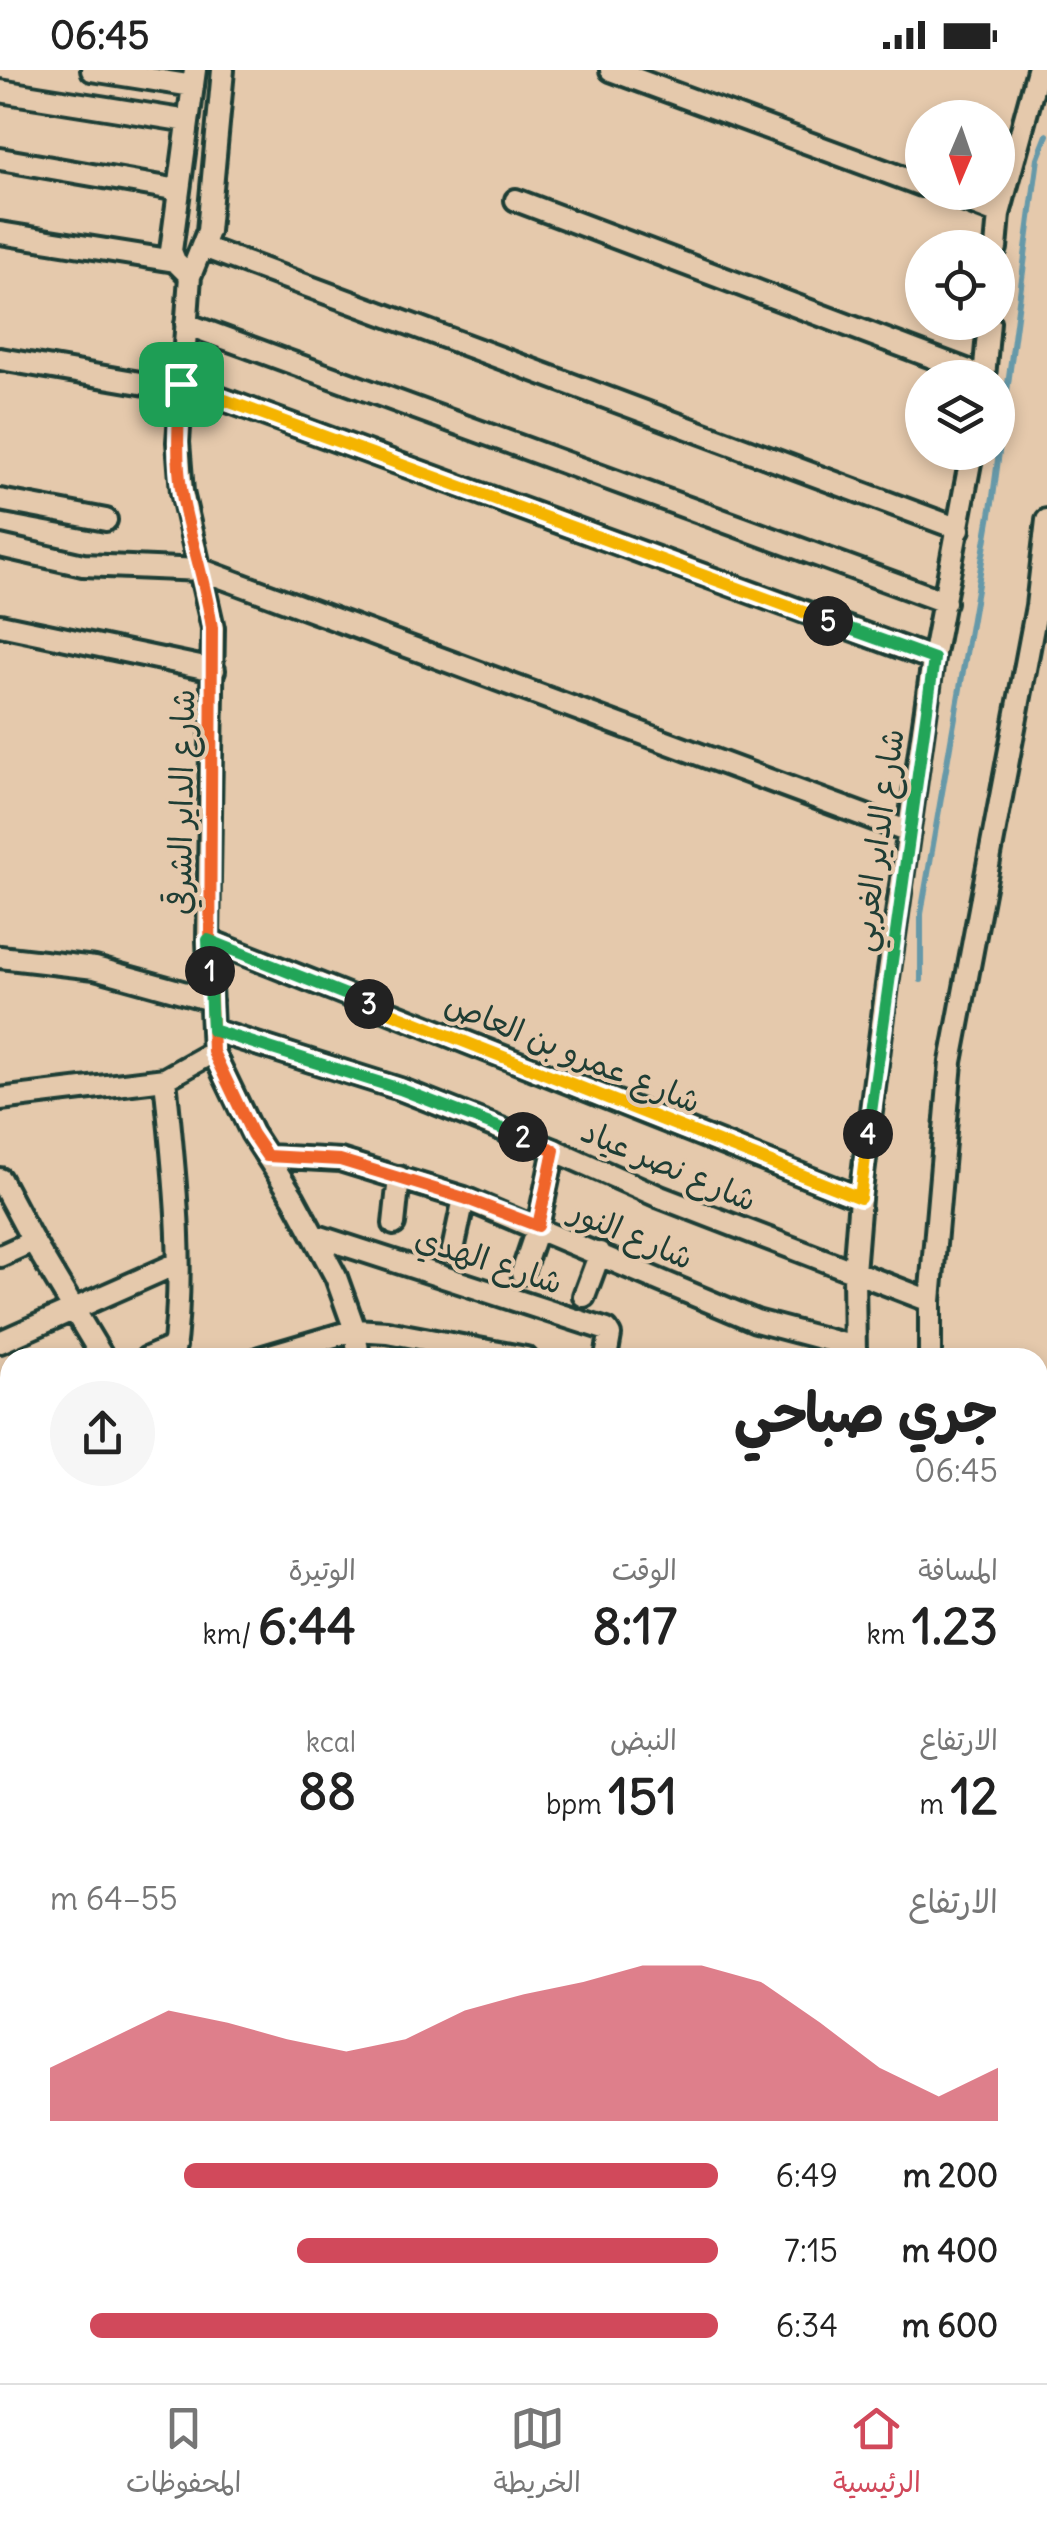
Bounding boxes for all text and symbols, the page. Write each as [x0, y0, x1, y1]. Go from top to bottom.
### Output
text: 06:45 [50, 12, 149, 59]
north arrow [905, 100, 1015, 210]
map controls [905, 100, 1015, 470]
button: locate [905, 230, 1015, 340]
pin [139, 342, 224, 427]
icon: arrive [154, 357, 209, 412]
button: layers [905, 360, 1015, 470]
pin: 5 [803, 596, 853, 646]
text: 5 [820, 603, 836, 639]
street label: شارع الداير الشرقي [159, 689, 206, 915]
street label: شارع الداير الغربي [841, 726, 921, 955]
pin: 1 [185, 946, 235, 996]
text: 1 [204, 953, 216, 989]
pin: 3 [344, 979, 394, 1029]
street label: شارع عمرو بن العاص [438, 982, 707, 1125]
text: 3 [361, 986, 377, 1022]
pin: 4 [843, 1109, 893, 1159]
street label: شارع نصر عياد [574, 1110, 763, 1223]
pin: 2 [498, 1112, 548, 1162]
text: 4 [860, 1116, 876, 1152]
text: 2 [515, 1119, 531, 1155]
street label: شارع النور [560, 1189, 700, 1281]
street label: شارع الهدي [409, 1217, 568, 1306]
text: جري صباحي [734, 1378, 998, 1447]
button: share [50, 1381, 155, 1486]
text: 06:45 [914, 1450, 998, 1491]
text: الوتيرة [288, 1552, 356, 1588]
text: الوقت [612, 1552, 677, 1588]
text: المسافة [918, 1552, 998, 1588]
text: 6:44 [258, 1595, 356, 1658]
text: 8:17 [593, 1595, 677, 1658]
text: 1.23 [912, 1595, 998, 1658]
text: /km [202, 1616, 258, 1652]
text: km [866, 1616, 912, 1652]
text: النبض [610, 1722, 677, 1758]
text: الارتفاع [919, 1722, 998, 1758]
text: kcal [306, 1724, 356, 1760]
text: 88 [298, 1760, 356, 1823]
text: 151 [609, 1765, 677, 1828]
text: 12 [951, 1765, 998, 1828]
text: bpm [546, 1786, 609, 1822]
text: m [920, 1786, 951, 1822]
text: 55–64 m [50, 1878, 178, 1919]
text: الارتفاع [908, 1881, 998, 1922]
text: 6:49 [775, 2155, 838, 2196]
text: 200 m [903, 2155, 998, 2196]
text: 7:15 [784, 2230, 838, 2271]
text: 400 m [902, 2230, 998, 2271]
text: 6:34 [776, 2305, 838, 2346]
text: 600 m [902, 2305, 998, 2346]
tab: المحفوظات [126, 2401, 241, 2507]
tab: الخريطة [494, 2401, 581, 2507]
tab: الرئيسية [833, 2401, 921, 2507]

